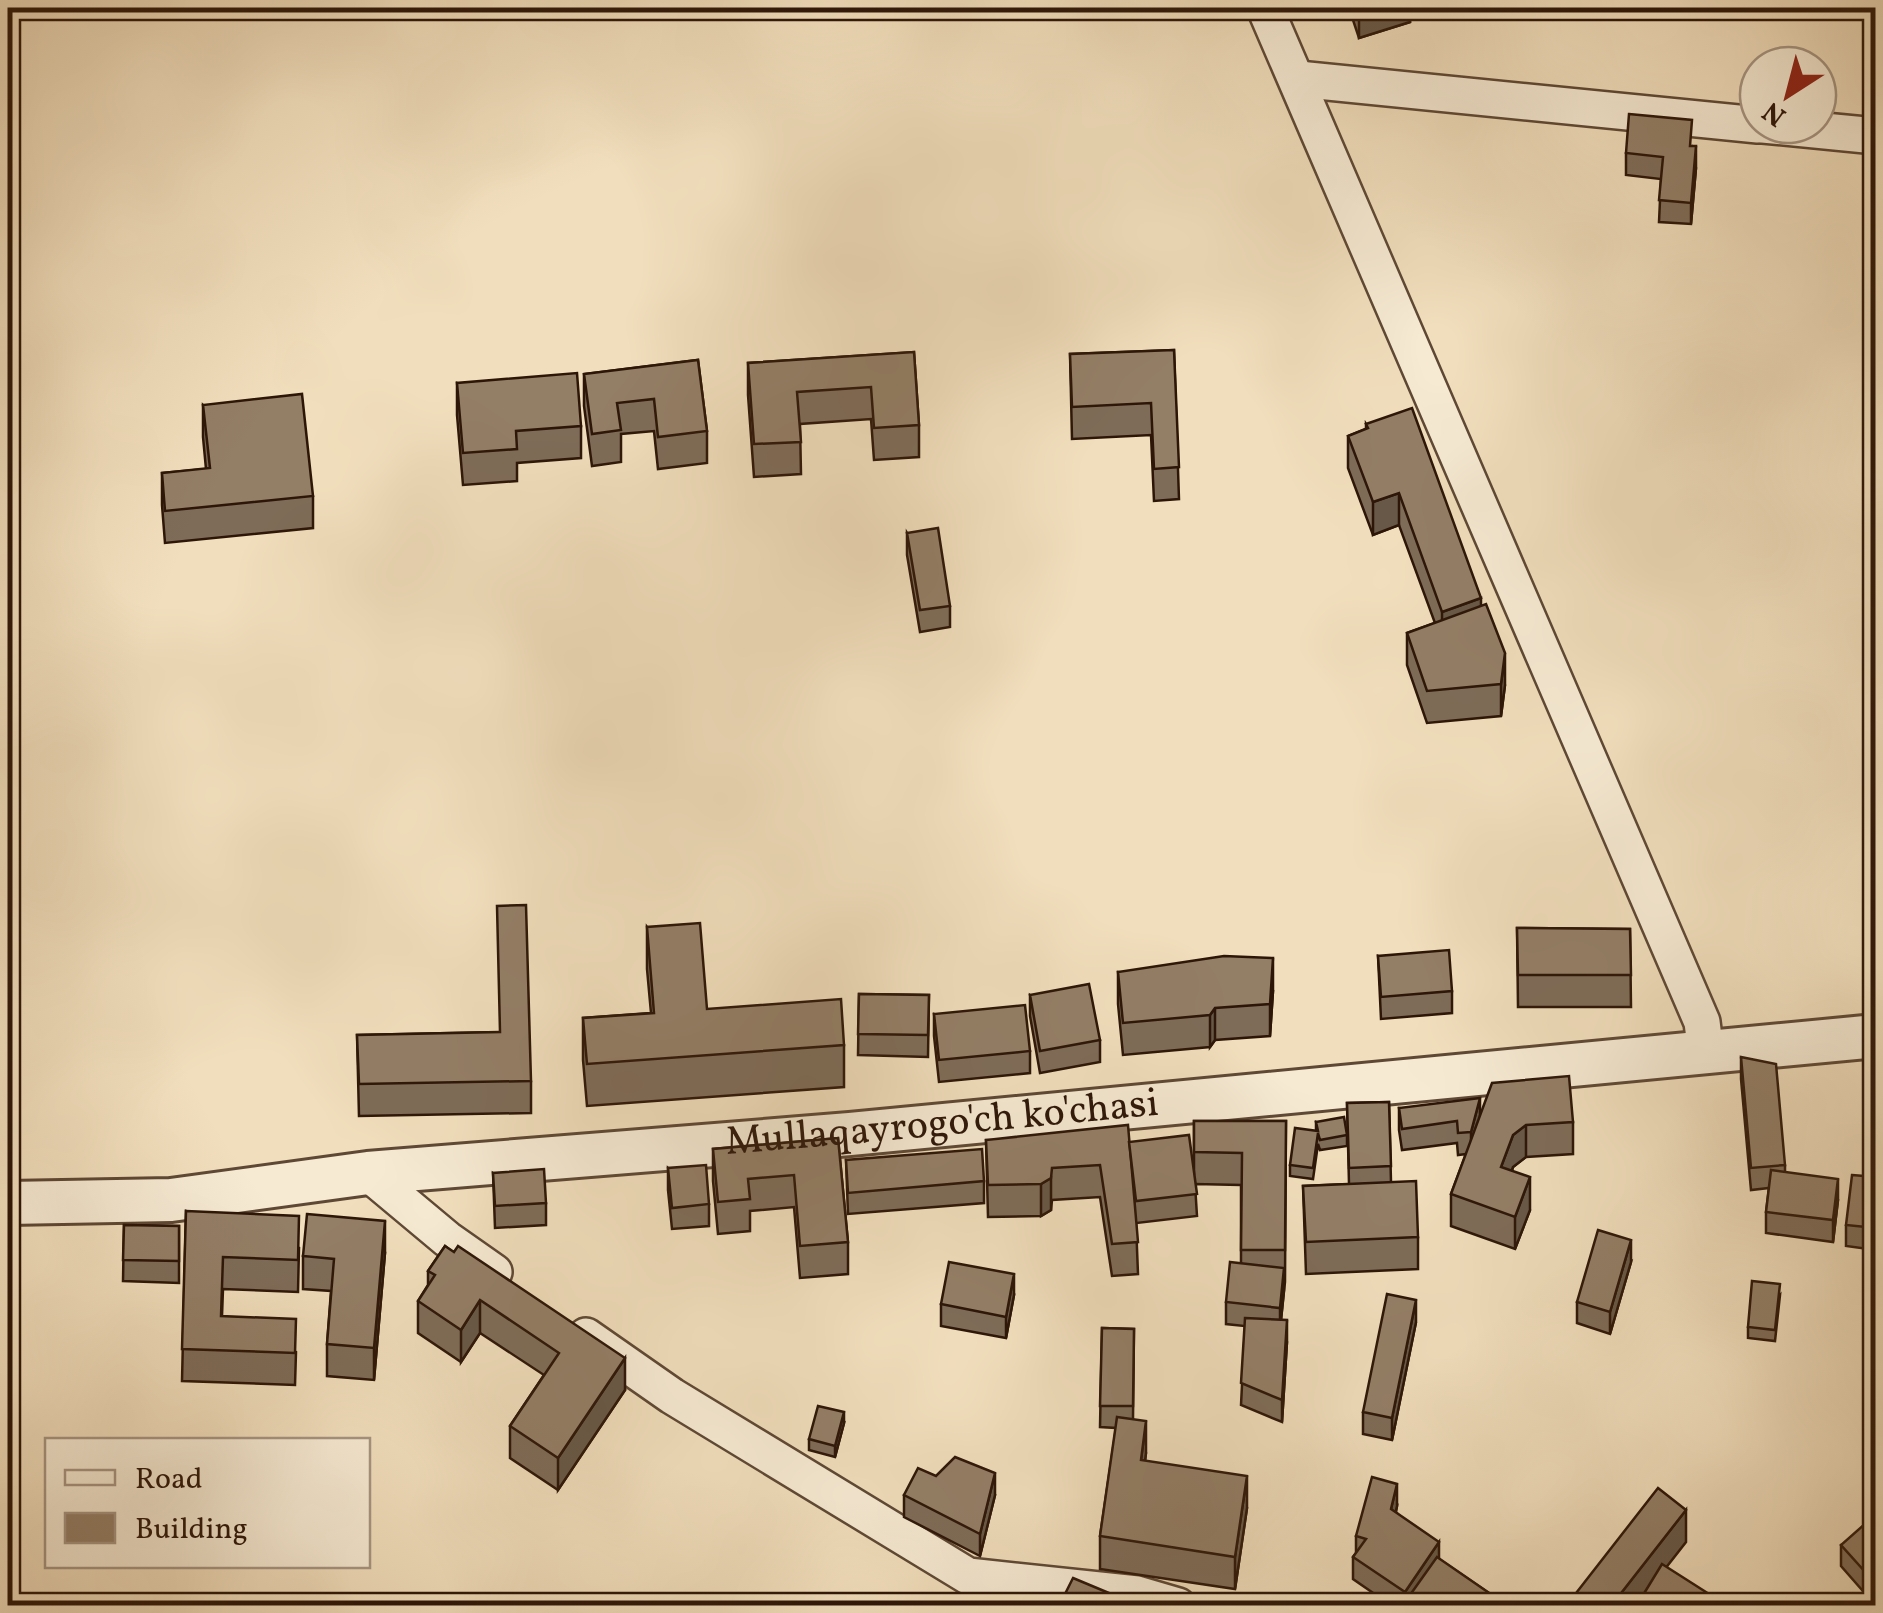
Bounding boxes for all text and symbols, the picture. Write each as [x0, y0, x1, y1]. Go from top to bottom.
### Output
north arrow [1738, 45, 1838, 145]
text: N [1755, 91, 1794, 135]
street label: Mullaqayrogo'ch ko'chasi [723, 1077, 1161, 1172]
legend [45, 1438, 370, 1568]
text: Road [135, 1459, 203, 1501]
text: Building [135, 1509, 248, 1551]

